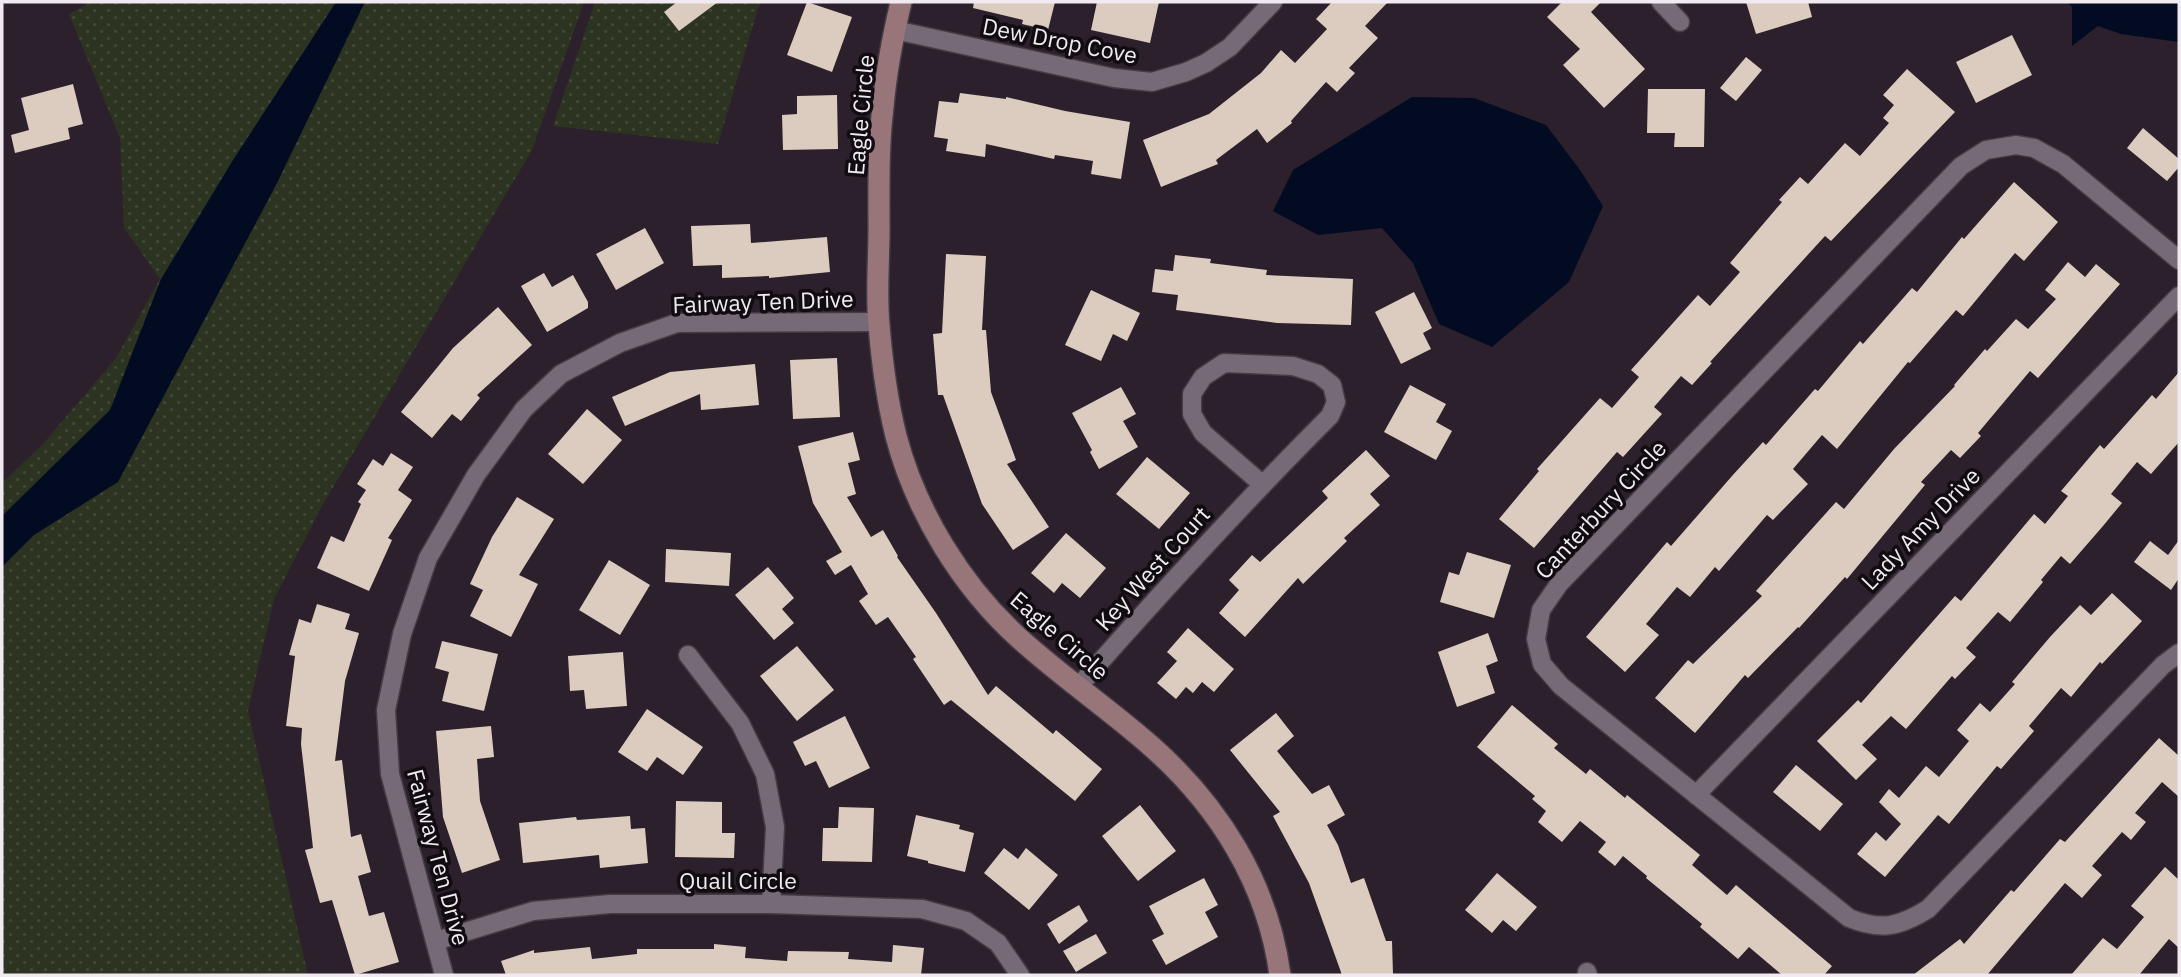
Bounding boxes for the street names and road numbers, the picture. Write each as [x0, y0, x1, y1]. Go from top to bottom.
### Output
street label: Dew Drop Cove [980, 10, 1140, 70]
street label: Eagle Circle [840, 53, 880, 177]
street label: Fairway Ten Drive [672, 283, 854, 319]
street label: Canterbury Circle [1528, 433, 1672, 585]
street label: Lady Amy Drive [1854, 460, 1986, 596]
street label: Key West Court [1088, 499, 1216, 637]
street label: Eagle Circle [1005, 584, 1115, 686]
street label: Fairway Ten Drive [401, 766, 477, 948]
street label: Quail Circle [679, 865, 797, 895]

